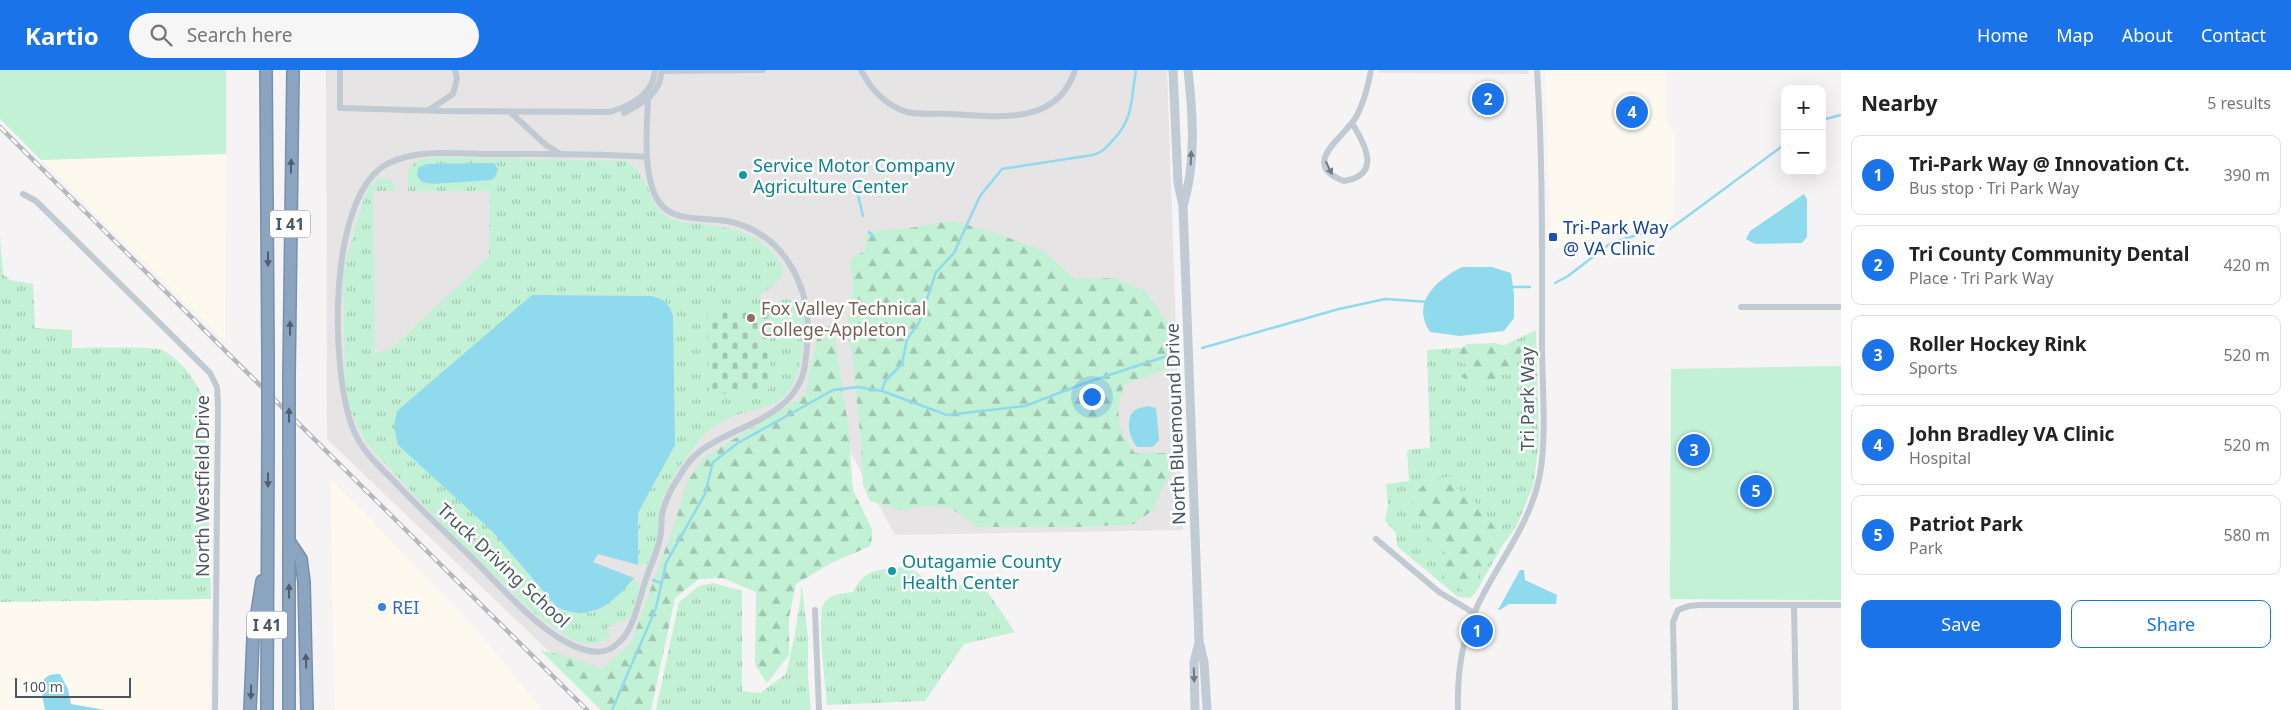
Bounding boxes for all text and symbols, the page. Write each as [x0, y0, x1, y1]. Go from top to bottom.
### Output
search box [129, 13, 479, 58]
text: Kartio [25, 19, 99, 52]
icon: search [147, 21, 175, 49]
text: Search here [187, 22, 292, 48]
text: Home [1977, 23, 2028, 47]
text: Map [2056, 23, 2094, 47]
text: About [2122, 23, 2173, 47]
text: Contact [2201, 23, 2266, 47]
pin: 2 [1472, 80, 1504, 118]
map controls [1781, 85, 1826, 175]
button: + [1781, 85, 1826, 130]
text: Nearby [1861, 89, 1937, 117]
text: 5 results [2207, 92, 2271, 114]
pin: 4 [1616, 93, 1648, 131]
button: − [1781, 130, 1826, 175]
one-way arrow [1187, 150, 1195, 166]
text: Tri-Park Way @ Innovation Ct. [1909, 151, 2190, 177]
place label: Service Motor Company Agriculture Center [753, 153, 956, 198]
one-way arrow [287, 158, 295, 174]
one-way arrow [1324, 160, 1333, 175]
text: 1 [1873, 164, 1883, 186]
text: 390 m [2223, 164, 2270, 186]
marker: Service Motor Company Agriculture Center [737, 169, 749, 181]
text: Bus stop · Tri Park Way [1909, 177, 2079, 199]
road number: I 41 [270, 210, 310, 238]
place label: Tri-Park Way @ VA Clinic [1563, 215, 1669, 260]
marker: Tri-Park Way @ VA Clinic [1547, 231, 1559, 243]
text: Tri County Community Dental [1909, 241, 2189, 267]
one-way arrow [264, 251, 272, 267]
text: 2 [1873, 254, 1883, 276]
text: 420 m [2223, 254, 2270, 276]
text: Place · Tri Park Way [1909, 267, 2054, 289]
place label: Fox Valley Technical College-Appleton [761, 296, 926, 341]
marker: Fox Valley Technical College-Appleton [745, 312, 757, 324]
one-way arrow [286, 320, 294, 336]
street label: North Bluemound Drive [1159, 323, 1191, 525]
text: Roller Hockey Rink [1909, 331, 2086, 357]
text: 3 [1873, 344, 1883, 366]
text: 520 m [2223, 344, 2270, 366]
street label: Tri Park Way [1515, 346, 1539, 451]
text: Sports [1909, 357, 1957, 379]
your location [1079, 384, 1105, 410]
street label: North Westfield Drive [190, 395, 214, 577]
one-way arrow [285, 407, 293, 423]
text: John Bradley VA Clinic [1909, 421, 2114, 447]
pin: 3 [1678, 431, 1710, 469]
text: 4 [1873, 434, 1883, 456]
text: 520 m [2223, 434, 2270, 456]
text: Hospital [1909, 447, 1971, 469]
one-way arrow [264, 472, 272, 488]
pin: 5 [1740, 472, 1772, 510]
street label: Truck Driving School [433, 497, 575, 633]
text: Patriot Park [1909, 511, 2023, 537]
text: 5 [1873, 524, 1883, 546]
text: 580 m [2223, 524, 2270, 546]
text: Park [1909, 537, 1943, 559]
place label: Outagamie County Health Center [902, 549, 1062, 594]
marker: Outagamie County Health Center [886, 565, 898, 577]
one-way arrow [285, 583, 293, 599]
place label: REI [392, 595, 419, 619]
button: Save [1861, 600, 2061, 648]
button: Share [2071, 600, 2271, 648]
marker: REI [376, 601, 388, 613]
road number: I 41 [247, 612, 287, 638]
pin: 1 [1461, 612, 1493, 650]
one-way arrow [301, 653, 309, 669]
one-way arrow [1190, 667, 1198, 683]
scale bar [15, 675, 131, 698]
text: 100 m [22, 677, 63, 696]
one-way arrow [247, 684, 255, 700]

